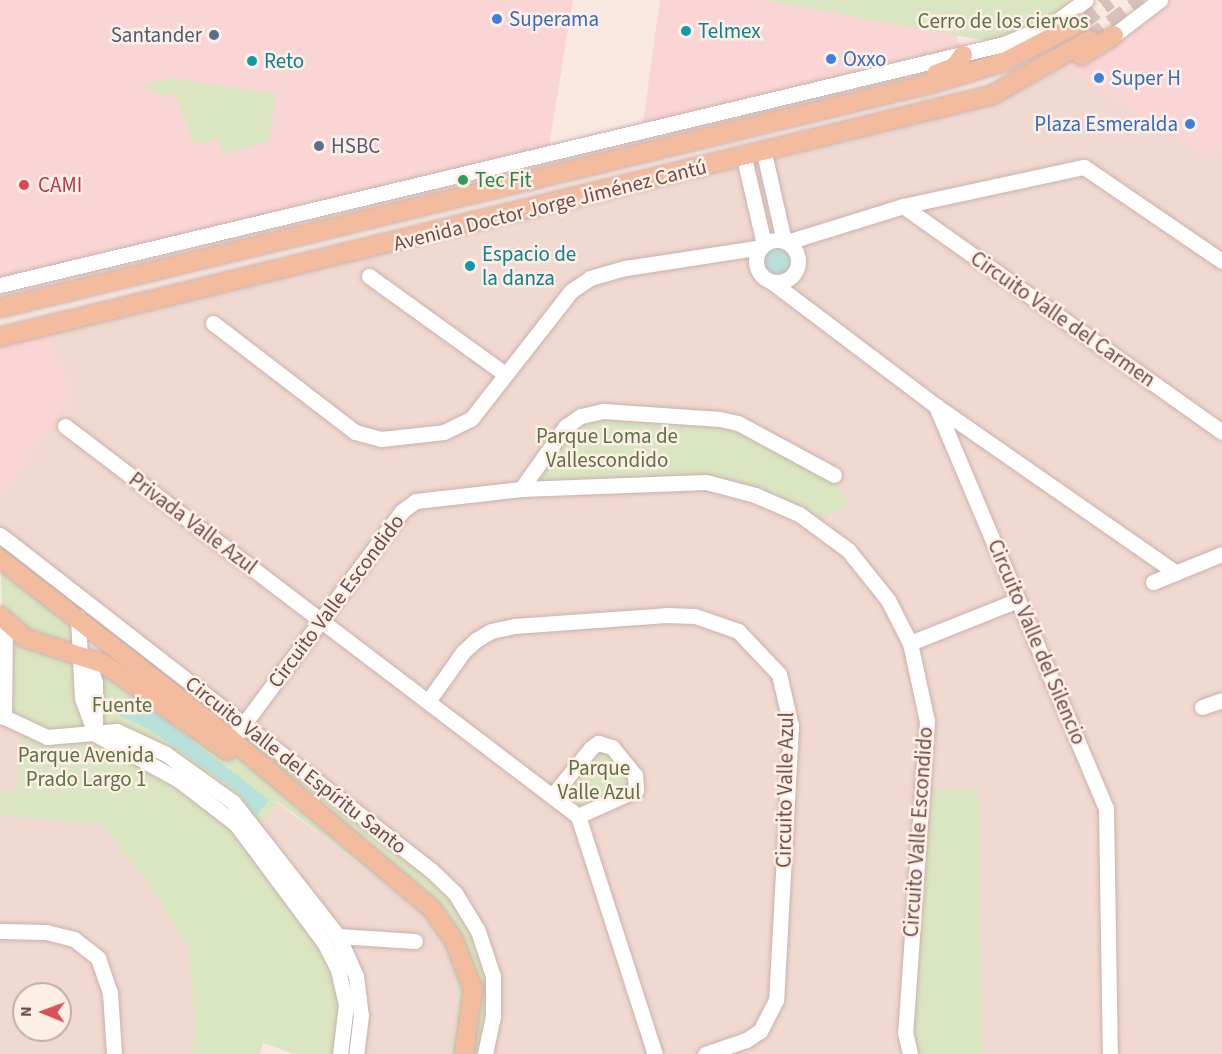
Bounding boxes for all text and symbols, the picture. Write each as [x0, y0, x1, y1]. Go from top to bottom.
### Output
place label: Superama [509, 6, 599, 32]
park label: Cerro de los ciervos [917, 8, 1089, 34]
marker: Superama [490, 12, 504, 26]
place label: Telmex [698, 18, 761, 44]
place label: Santander [111, 22, 202, 48]
marker: Telmex [679, 24, 693, 38]
marker: Santander [207, 28, 221, 42]
place label: Oxxo [843, 46, 886, 72]
place label: Reto [264, 48, 304, 74]
marker: Oxxo [824, 52, 838, 66]
marker: Reto [245, 54, 259, 68]
place label: Super H [1111, 65, 1181, 91]
marker: Super H [1092, 71, 1106, 85]
place label: Plaza Esmeralda [1034, 111, 1178, 137]
marker: Plaza Esmeralda [1183, 117, 1197, 131]
place label: HSBC [331, 133, 380, 159]
marker: HSBC [312, 139, 326, 153]
street label: Avenida Doctor Jorge Jiménez Cantú [391, 154, 709, 256]
place label: Tec Fit [475, 167, 532, 193]
place label: CAMI [38, 172, 82, 198]
marker: Tec Fit [456, 173, 470, 187]
marker: CAMI [15, 176, 33, 194]
place label: Espacio de la danza [482, 241, 576, 291]
street label: Circuito Valle del Carmen [966, 246, 1160, 392]
marker: Espacio de la danza [463, 259, 477, 273]
park label: Parque Loma de Vallescondido [536, 423, 678, 473]
street label: Privada Valle Azul [124, 467, 262, 579]
street label: Circuito Valle Escondido [263, 509, 409, 693]
street label: Circuito Valle del Silencio [982, 536, 1092, 748]
street label: Circuito Valle del Espíritu Santo [180, 671, 412, 859]
park label: Fuente [92, 692, 152, 718]
street label: Circuito Valle Azul [771, 712, 799, 868]
street label: Circuito Valle Escondido [898, 726, 938, 938]
park label: Parque Avenida Prado Largo 1 [18, 742, 154, 792]
park label: Parque Valle Azul [557, 755, 641, 805]
north arrow [12, 982, 72, 1042]
text: N [15, 1006, 37, 1017]

